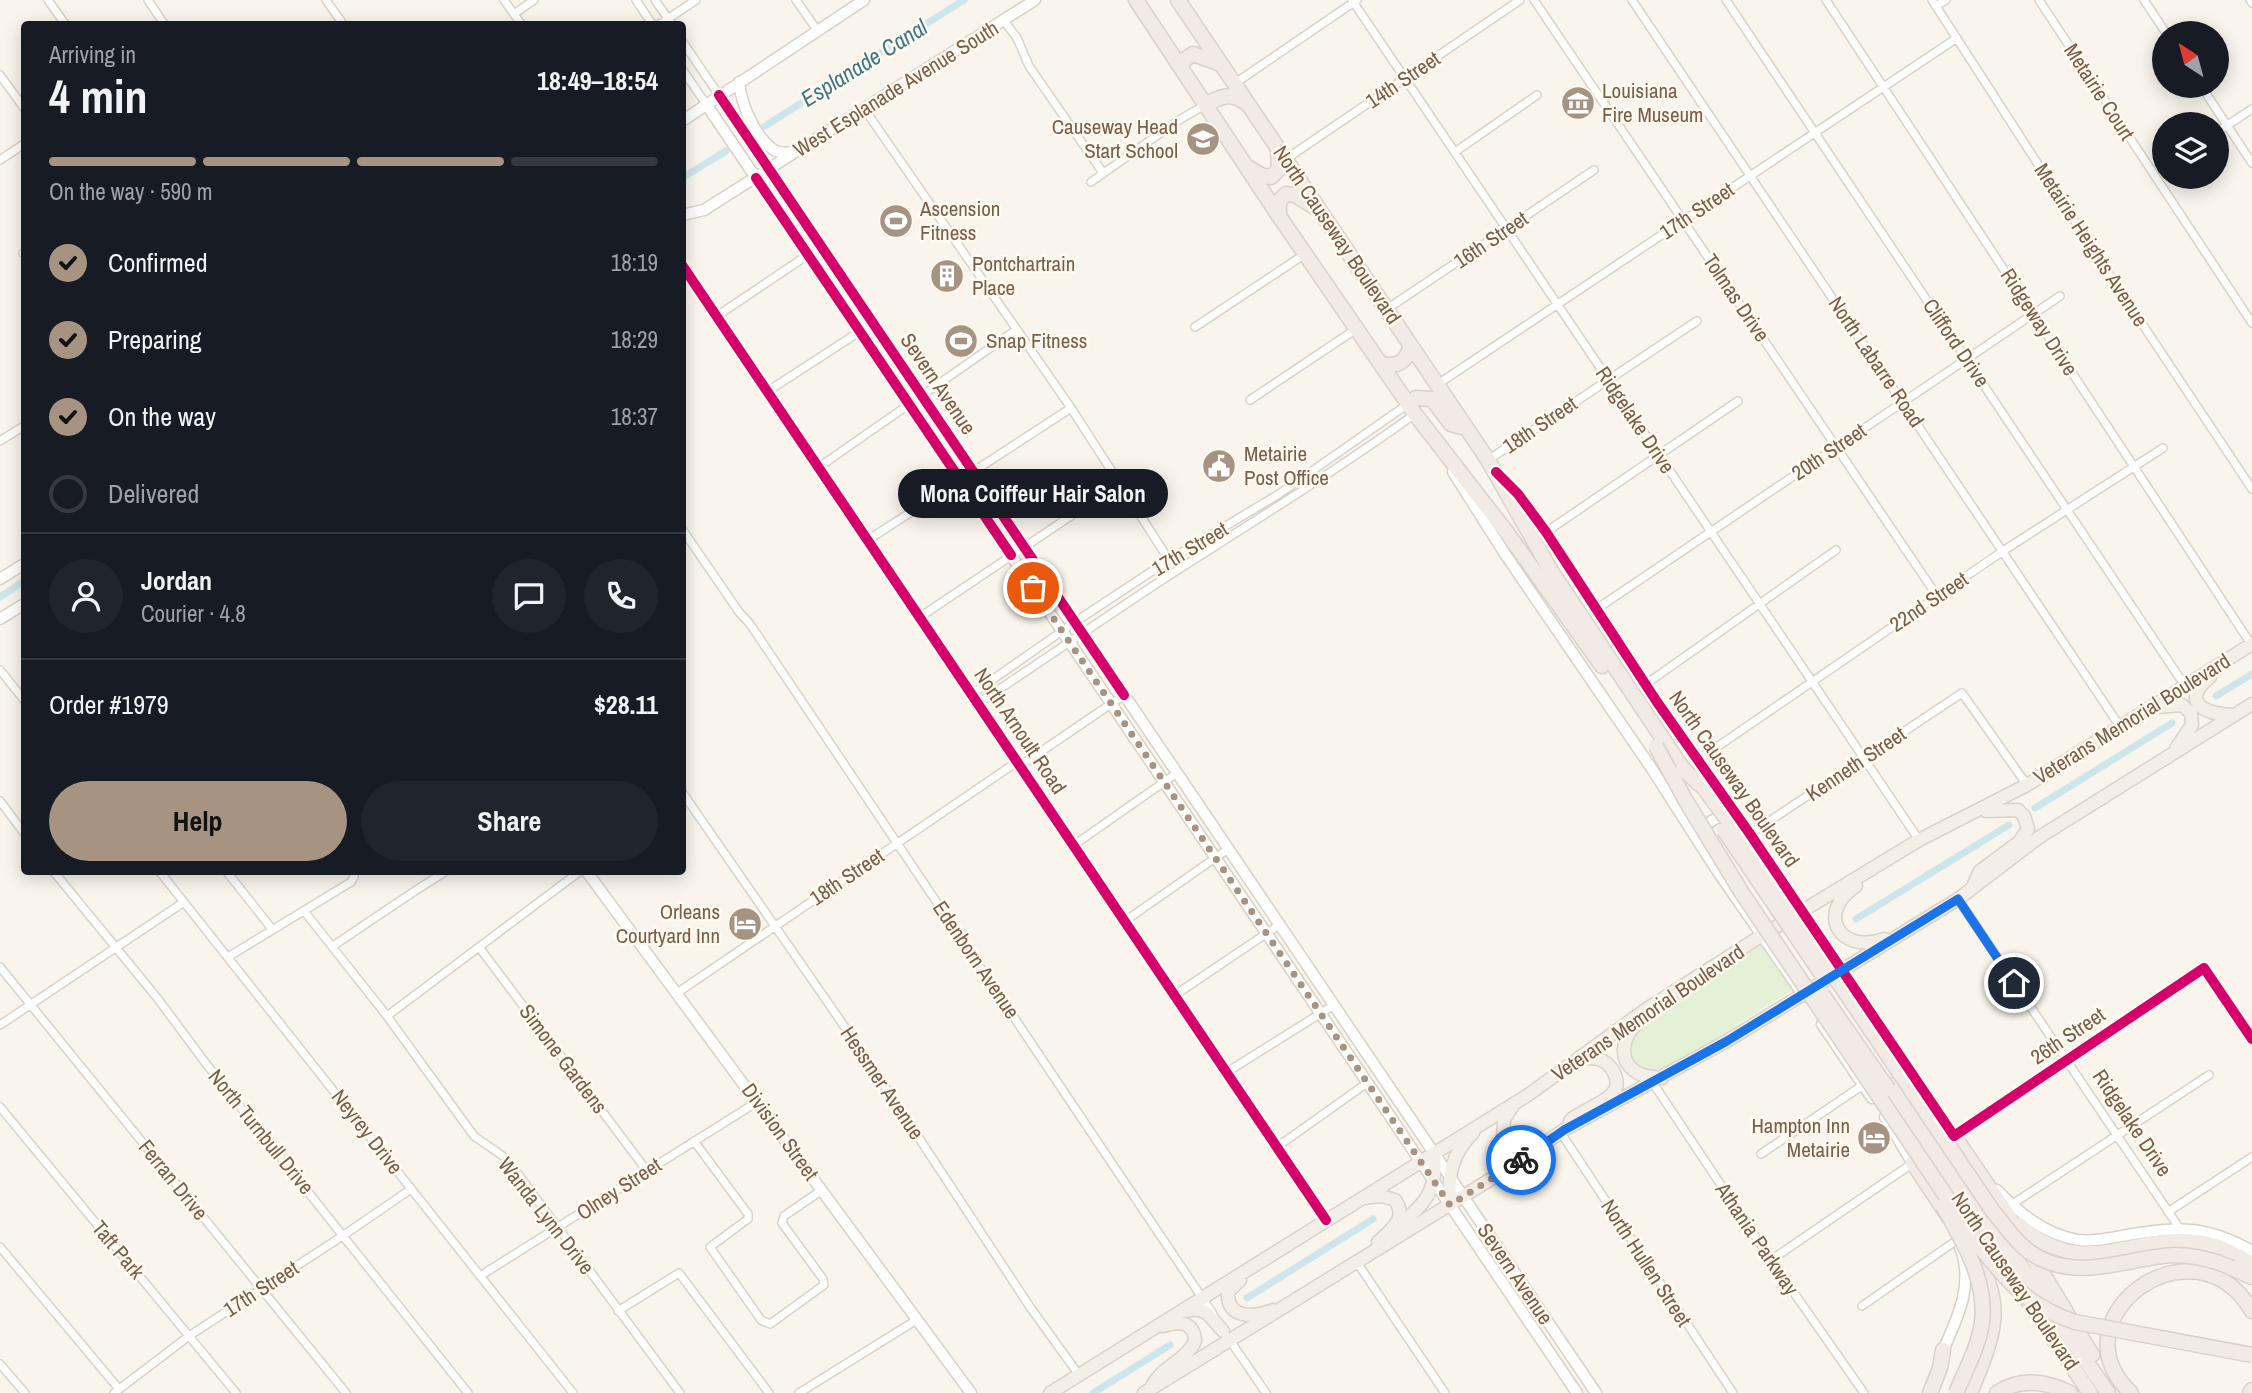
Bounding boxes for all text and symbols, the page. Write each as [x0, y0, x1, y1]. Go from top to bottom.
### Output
water label: Esplanade Canal [795, 11, 934, 114]
street label: West Esplanade Avenue South [788, 14, 1004, 164]
north arrow [2152, 21, 2230, 98]
map controls [2152, 21, 2229, 189]
street label: Metairie Court [2057, 38, 2142, 146]
text: Arriving in [49, 39, 136, 70]
street label: 14th Street [1360, 44, 1446, 115]
text: 18:49–18:54 [537, 63, 658, 98]
text: 4 min [49, 65, 148, 127]
place label: Louisiana Fire Museum [1602, 76, 1703, 129]
museum icon: Louisiana Fire Museum [1559, 84, 1597, 122]
place label: Causeway Head Start School [1052, 112, 1178, 165]
button: layers [2152, 112, 2229, 189]
school or university icon: Causeway Head Start School [1184, 120, 1222, 158]
street label: North Causeway Boulevard [1267, 140, 1408, 330]
street label: Metairie Heights Avenue [2028, 157, 2155, 332]
street label: 17th Street [1654, 175, 1740, 246]
text: On the way · 590 m [49, 176, 213, 207]
place label: Ascension Fitness [919, 194, 1000, 247]
sports icon: Ascension Fitness [877, 202, 915, 240]
street label: 16th Street [1448, 204, 1534, 275]
icon: check [49, 244, 87, 282]
text: Confirmed [108, 245, 208, 280]
text: 18:19 [611, 247, 658, 278]
street label: Tolmas Drive [1696, 248, 1777, 347]
place label: Pontchartrain Place [972, 249, 1075, 302]
building icon: Pontchartrain Place [928, 257, 966, 295]
street label: Ridgeway Drive [1994, 262, 2085, 381]
street label: North Labarre Road [1822, 291, 1931, 433]
street label: Clifford Drive [1916, 293, 1997, 393]
icon: check [49, 321, 87, 359]
text: Preparing [108, 322, 202, 357]
sports icon: Snap Fitness [942, 322, 980, 360]
text: 18:29 [611, 324, 658, 355]
place label: Snap Fitness [986, 326, 1087, 355]
street label: Severn Avenue [894, 327, 983, 440]
street label: Ridgelake Drive [1589, 360, 1682, 479]
street label: 18th Street [1497, 389, 1583, 460]
icon: check [49, 398, 87, 436]
text: On the way [108, 399, 216, 434]
text: 18:37 [611, 401, 658, 432]
street label: 20th Street [1786, 416, 1872, 487]
place label: Metairie Post Office [1244, 439, 1329, 492]
public building icon: Metairie Post Office [1200, 447, 1238, 485]
callout: Mona Coiffeur Hair Salon [898, 469, 1168, 518]
text: Delivered [108, 476, 199, 511]
text: Mona Coiffeur Hair Salon [920, 478, 1146, 509]
street label: 17th Street [1146, 514, 1233, 583]
pin [1003, 558, 1063, 618]
button: person [49, 559, 123, 633]
button: chat [492, 559, 566, 633]
button: phone [584, 559, 658, 633]
text: Jordan [141, 563, 212, 598]
street label: 22nd Street [1884, 565, 1974, 639]
icon: bag [1014, 569, 1052, 607]
text: Courier · 4.8 [141, 598, 246, 629]
street label: Veterans Memorial Boulevard [2028, 646, 2236, 791]
street label: North Arnoult Road [967, 662, 1073, 800]
street label: North Causeway Boulevard [1662, 685, 1806, 873]
text: Order #1979 [49, 687, 169, 722]
text: $28.11 [594, 687, 658, 722]
street label: Kenneth Street [1800, 719, 1912, 808]
button: Help [49, 781, 347, 861]
button: Share [361, 781, 658, 861]
street label: 18th Street [804, 841, 890, 912]
street label: Edenborn Avenue [926, 895, 1027, 1024]
place label: Orleans Courtyard Inn [616, 897, 720, 950]
hotel icon: Orleans Courtyard Inn [726, 905, 764, 943]
street label: Veterans Memorial Boulevard [1546, 937, 1750, 1088]
pin [1984, 953, 2044, 1013]
icon: home [1995, 964, 2033, 1002]
street label: Simone Gardens [513, 998, 614, 1119]
street label: 26th Street [2025, 1000, 2111, 1071]
street label: Hessmer Avenue [834, 1020, 931, 1145]
street label: North Turnbull Drive [202, 1063, 321, 1200]
street label: Ridgelake Drive [2086, 1063, 2179, 1182]
street label: Division Street [735, 1077, 826, 1186]
street label: Neyrey Drive [325, 1083, 410, 1180]
place label: Hampton Inn Metairie [1751, 1111, 1850, 1164]
hotel icon: Hampton Inn Metairie [1855, 1119, 1893, 1157]
courier [1486, 1125, 1556, 1195]
street label: Ferran Drive [132, 1133, 215, 1226]
icon: bike [1502, 1141, 1540, 1179]
street label: Olney Street [571, 1150, 667, 1227]
street label: Wanda Lynn Drive [491, 1151, 601, 1280]
street label: Athania Parkway [1708, 1176, 1806, 1301]
street label: North Causeway Boulevard [1945, 1186, 2086, 1376]
street label: North Hullen Street [1594, 1193, 1699, 1332]
street label: Taft Park [85, 1214, 152, 1285]
street label: Severn Avenue [1471, 1217, 1560, 1330]
street label: 17th Street [217, 1253, 304, 1324]

